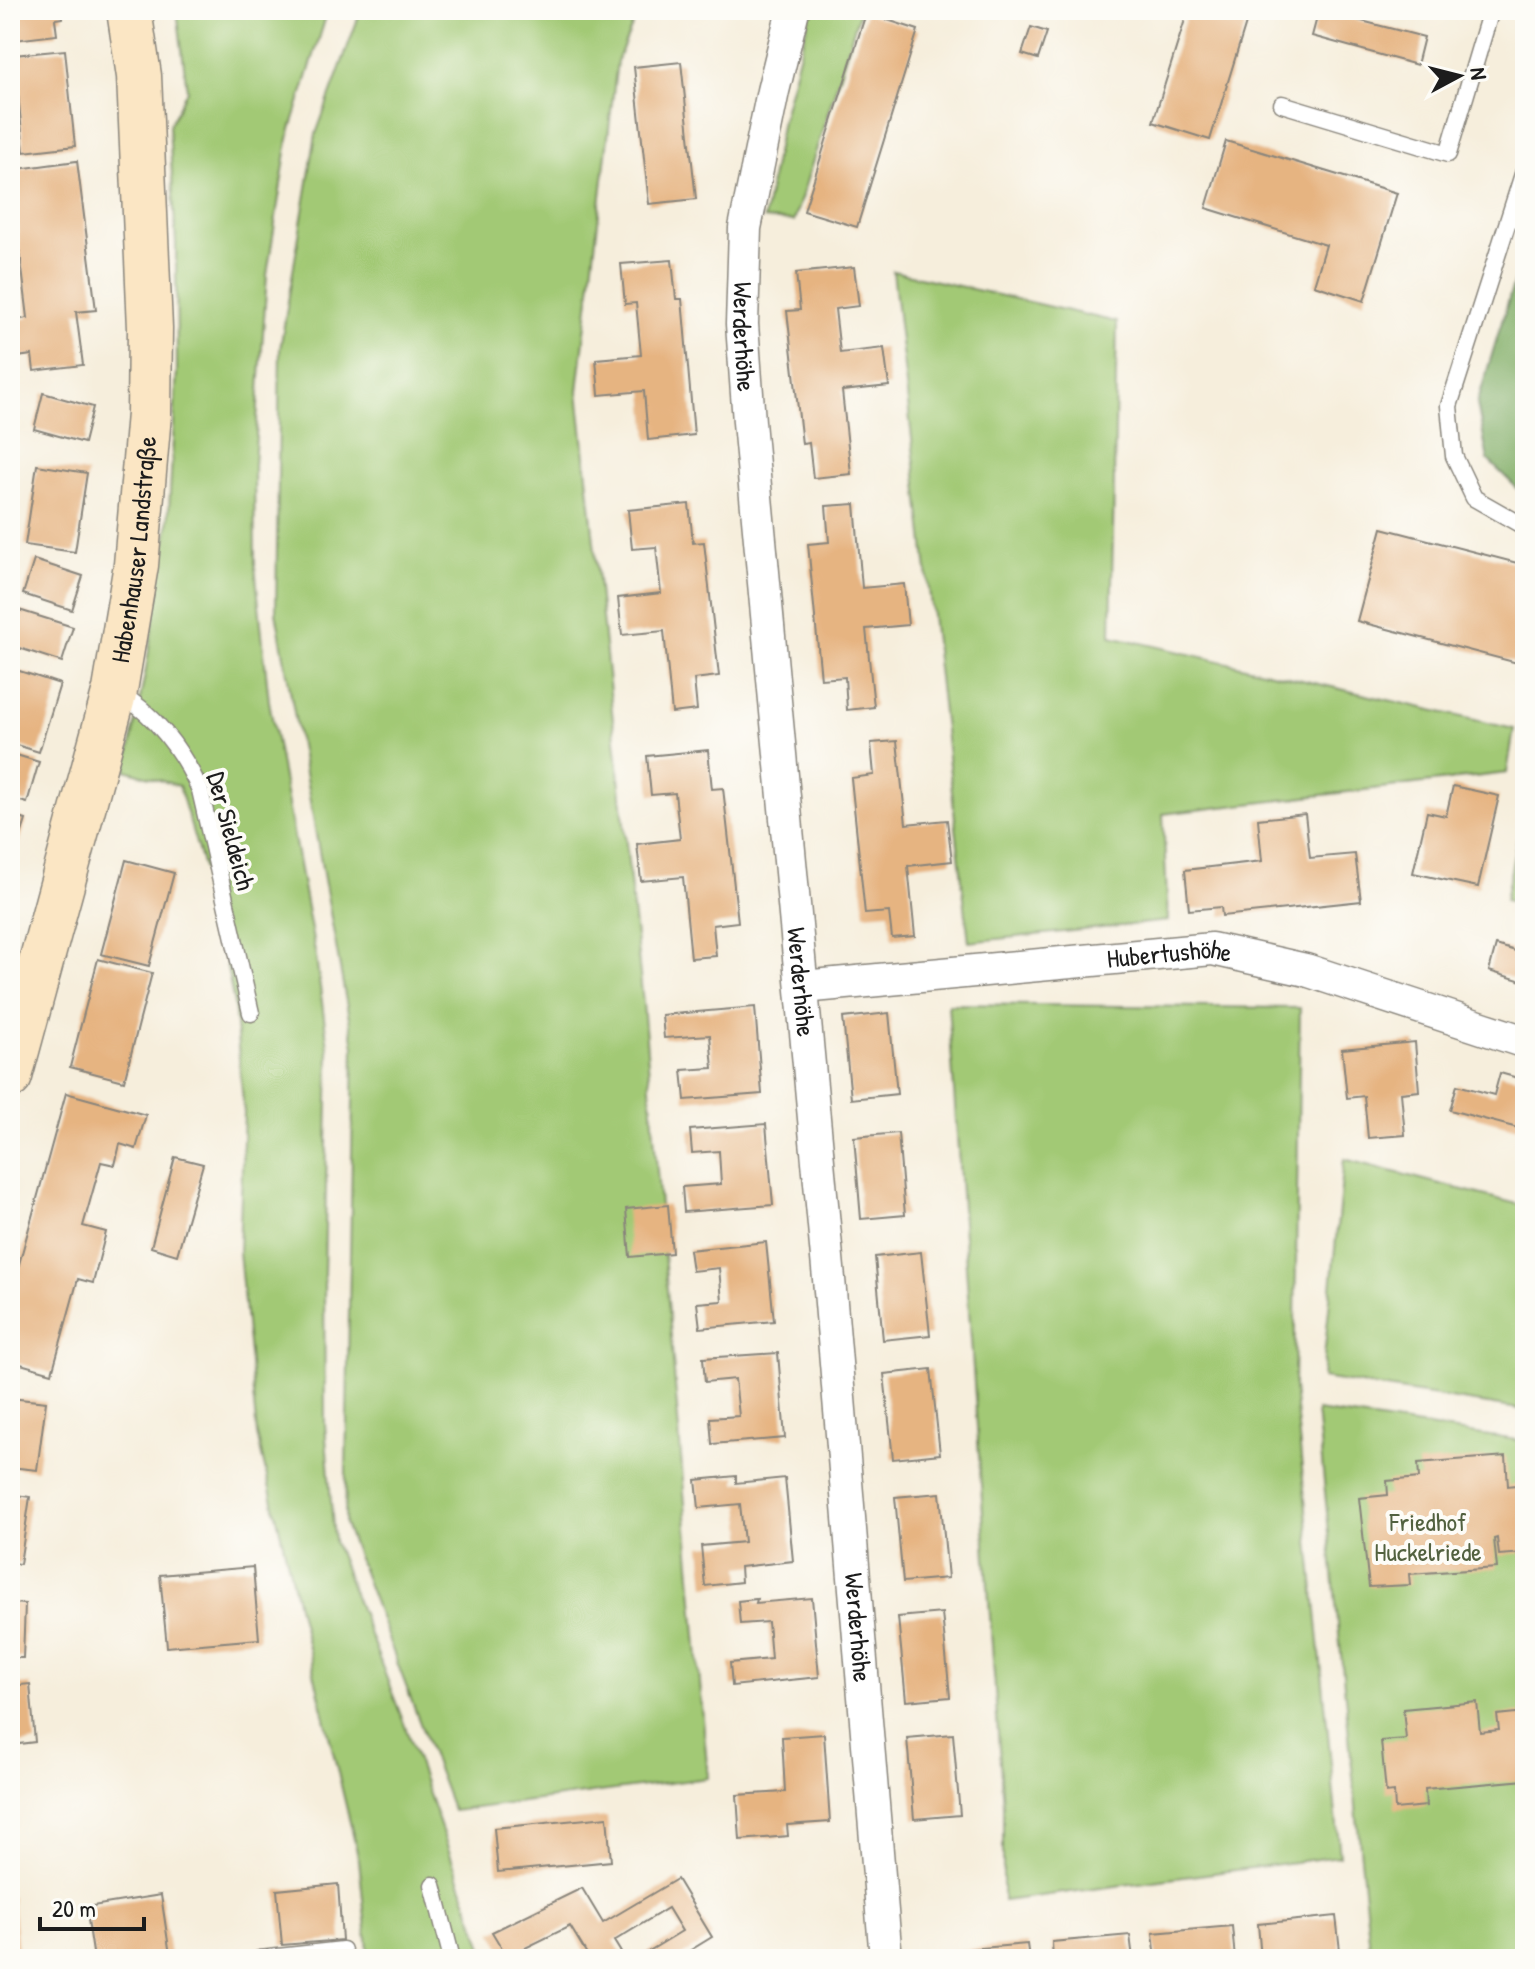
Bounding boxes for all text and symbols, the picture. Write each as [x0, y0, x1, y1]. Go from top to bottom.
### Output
north arrow [1419, 36, 1499, 116]
text: N [1463, 66, 1494, 81]
street label: Werderhöhe [725, 281, 765, 393]
street label: Habenhauser Landstraße [102, 435, 164, 665]
street label: Der Sieldeich [199, 768, 264, 894]
street label: Werderhöhe [779, 926, 824, 1038]
street label: Hubertushöhe [1105, 931, 1236, 976]
park label: Friedhof Huckelriede [1374, 1504, 1482, 1569]
street label: Werderhöhe [837, 1571, 881, 1684]
scale bar [40, 1881, 144, 1931]
text: 20 m [52, 1892, 96, 1924]

